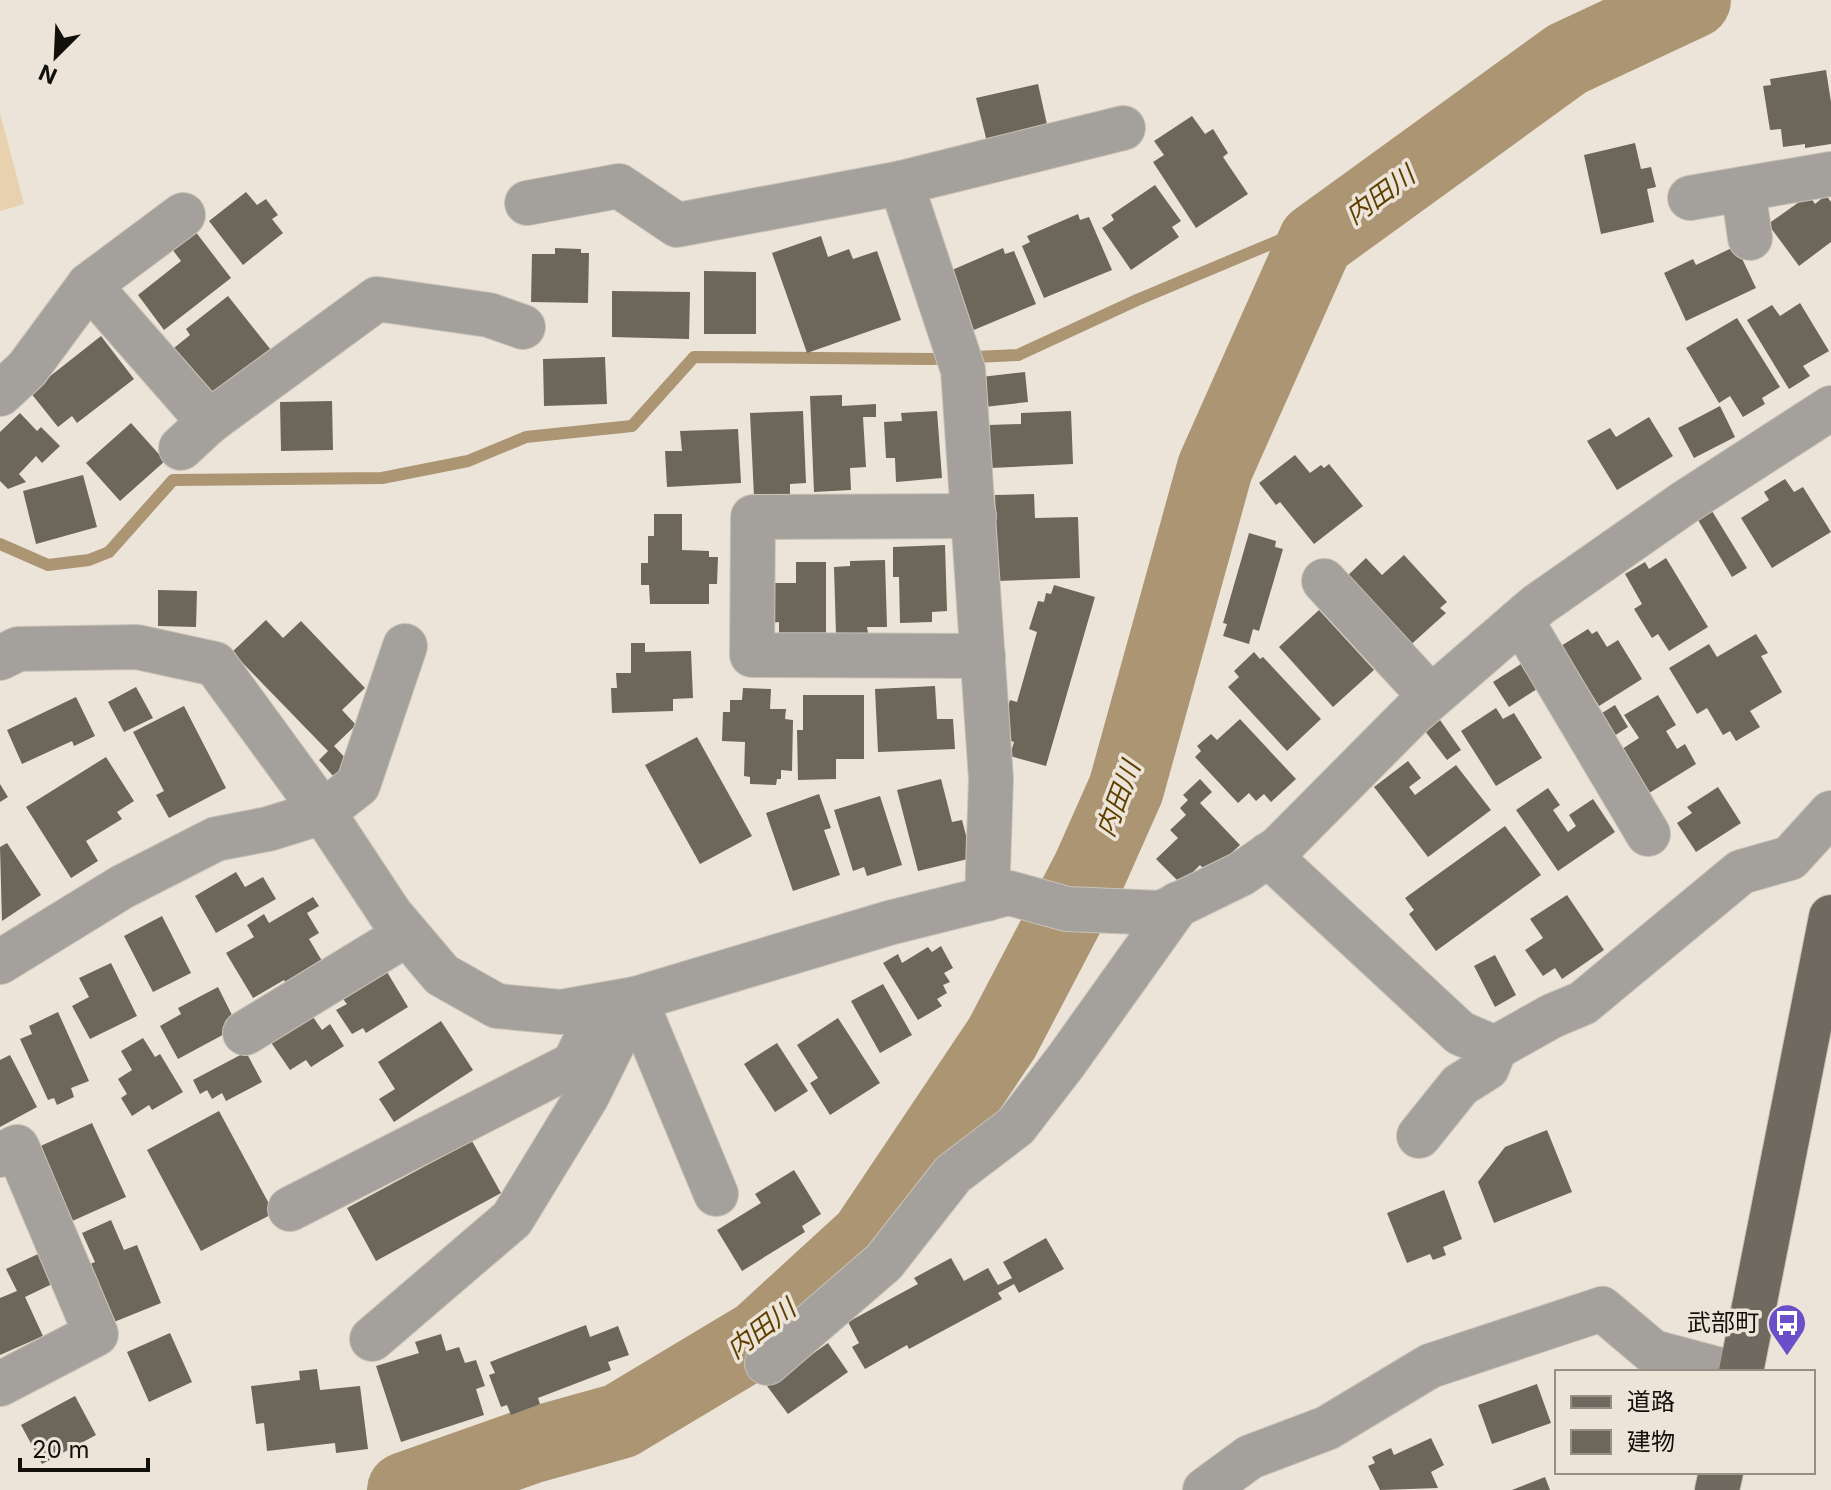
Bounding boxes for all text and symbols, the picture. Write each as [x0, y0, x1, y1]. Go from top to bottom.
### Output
north arrow [16, 16, 96, 96]
text: N [35, 59, 61, 90]
water label: 内田川 [1339, 157, 1423, 230]
water label: 内田川 [1089, 754, 1147, 841]
water label: 内田川 [720, 1291, 804, 1364]
bus stop icon: 武部町 [1766, 1302, 1808, 1357]
place label: 武部町 [1687, 1308, 1759, 1337]
legend [1555, 1370, 1815, 1474]
text: 道路 [1627, 1387, 1675, 1416]
scale bar [20, 1422, 148, 1472]
text: 建物 [1627, 1427, 1675, 1456]
text: 20 m [32, 1435, 90, 1464]

